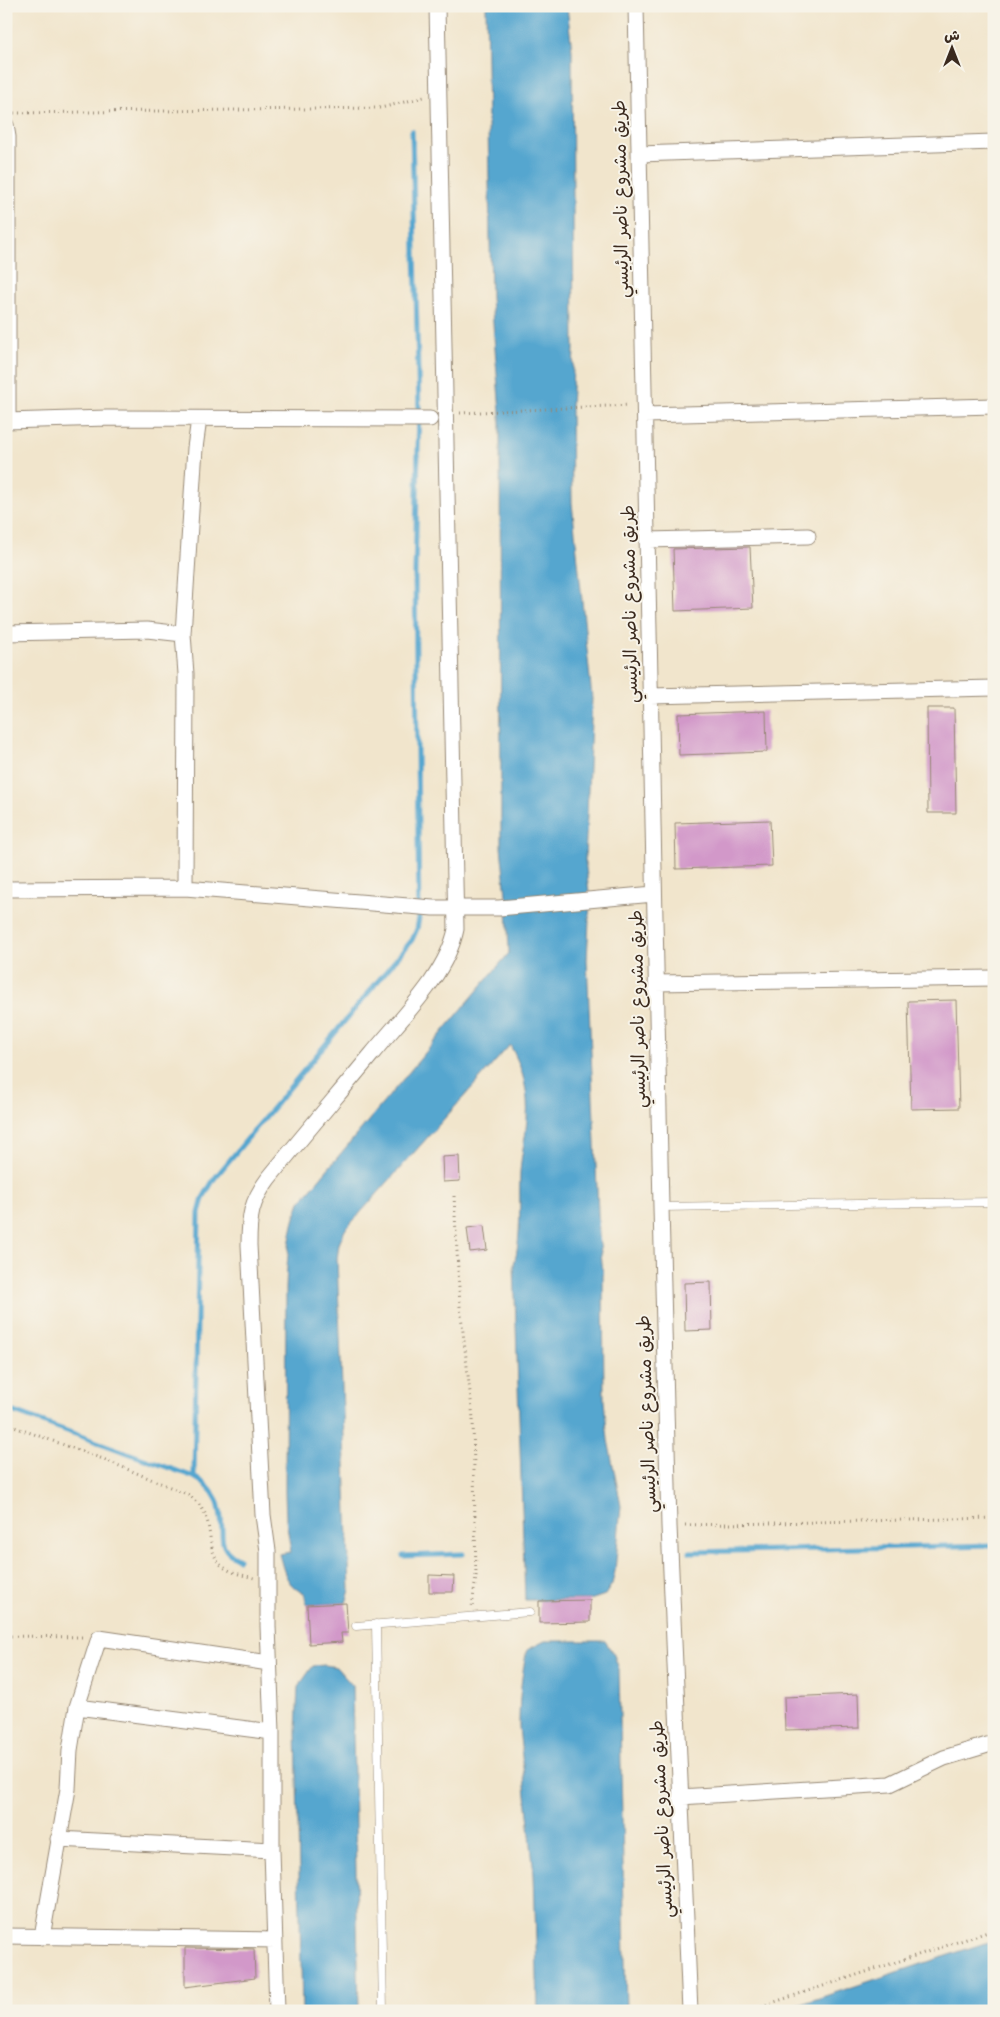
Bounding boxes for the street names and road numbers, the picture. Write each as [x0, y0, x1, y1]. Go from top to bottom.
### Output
street label: طريق مشروع ناصر الرئيسي [609, 100, 638, 298]
street label: طريق مشروع ناصر الرئيسي [618, 505, 647, 703]
street label: طريق مشروع ناصر الرئيسي [626, 910, 655, 1108]
street label: طريق مشروع ناصر الرئيسي [633, 1314, 666, 1513]
street label: طريق مشروع ناصر الرئيسي [646, 1719, 683, 1919]

